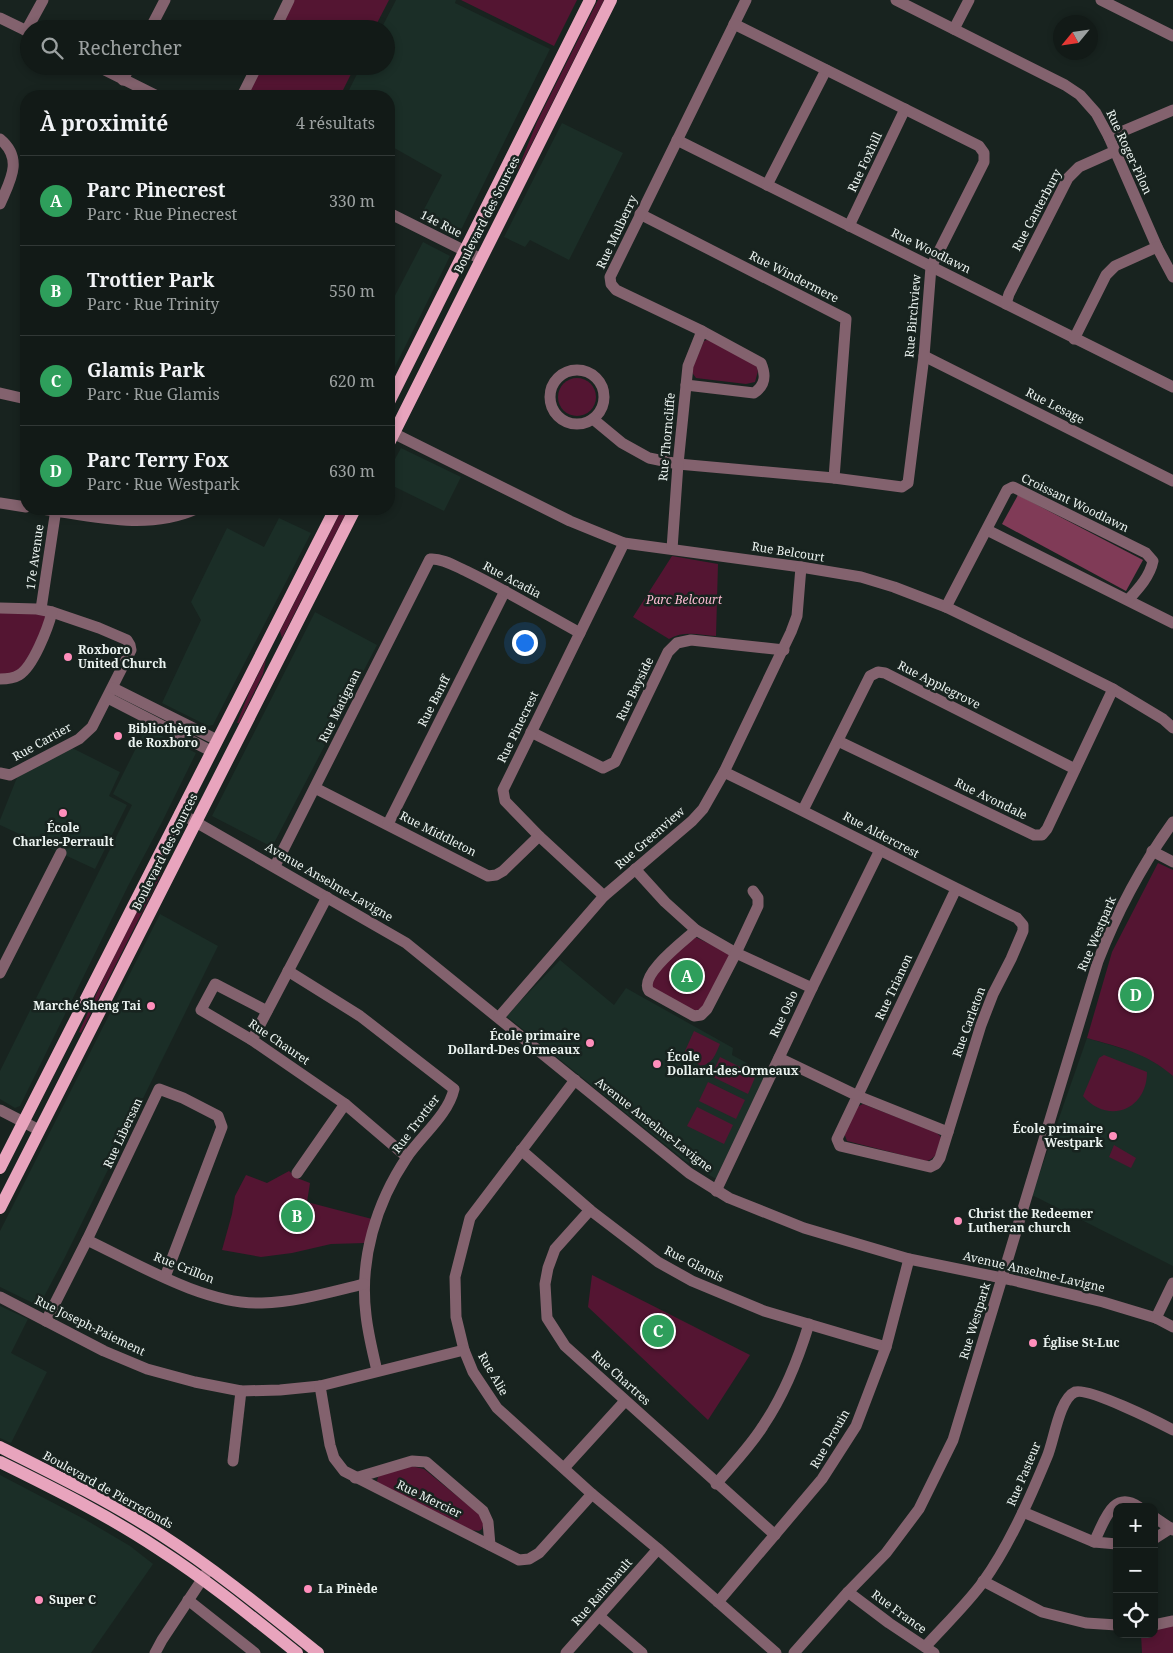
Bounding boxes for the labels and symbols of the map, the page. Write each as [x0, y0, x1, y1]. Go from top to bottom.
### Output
north arrow [1053, 15, 1098, 60]
street label: Rue Roger-Pilon [1102, 107, 1157, 197]
street label: Rue Foxhill [843, 129, 886, 195]
street label: Boulevard des Sources [450, 153, 523, 276]
street label: Rue Canterbury [1008, 166, 1065, 254]
street label: Rue Mulberry [592, 192, 641, 271]
street label: 14e Rue [417, 206, 465, 241]
street label: Rue Woodlawn [889, 224, 974, 277]
street label: Rue Windermere [747, 247, 842, 306]
street label: Rue Birchview [900, 273, 925, 358]
street label: Rue Lesage [1023, 383, 1088, 428]
street label: Rue Thorncliffe [654, 392, 679, 482]
street label: Croissant Woodlawn [1018, 469, 1132, 536]
street label: 17e Avenue [22, 523, 48, 591]
street label: Rue Belcourt [751, 537, 826, 566]
street label: Rue Acadia [480, 557, 545, 602]
park label: Parc Belcourt [645, 591, 723, 608]
your location [512, 630, 538, 656]
place label: Roxboro United Church [78, 641, 166, 672]
marker: Roxboro United Church [62, 651, 74, 663]
street label: Rue Bayside [612, 654, 657, 724]
street label: Rue Applegrove [895, 656, 984, 713]
street label: Rue Matignan [314, 666, 365, 745]
street label: Rue Banff [413, 671, 454, 730]
street label: Rue Pinecrest [493, 688, 542, 766]
street label: Rue Cartier [9, 718, 75, 765]
place label: Bibliothèque de Roxboro [128, 720, 206, 751]
marker: Bibliothèque de Roxboro [112, 730, 124, 742]
street label: Rue Avondale [952, 774, 1030, 823]
street label: Boulevard des Sources [128, 790, 201, 913]
street label: Rue Greenview [611, 802, 689, 873]
marker: École Charles-Perrault [57, 807, 69, 819]
street label: Rue Middleton [397, 807, 480, 860]
street label: Rue Aldercrest [840, 807, 922, 862]
place label: École Charles-Perrault [12, 819, 114, 850]
street label: Avenue Anselme-Lavigne [262, 838, 396, 925]
street label: Rue Westpark [1073, 893, 1120, 974]
street label: Rue Trianon [871, 951, 916, 1023]
pin: A [671, 957, 703, 995]
pin: D [1120, 976, 1152, 1014]
street label: Rue Carleton [948, 984, 989, 1059]
street label: Rue Oslo [765, 987, 802, 1040]
place label: Marché Sheng Tai [33, 997, 142, 1014]
marker: Marché Sheng Tai [145, 1000, 157, 1012]
street label: Rue Chauret [245, 1015, 313, 1068]
place label: École primaire Dollard-Des Ormeaux [448, 1027, 580, 1058]
marker: École primaire Dollard-Des Ormeaux [584, 1037, 596, 1049]
place label: École Dollard-des-Ormeaux [667, 1048, 799, 1079]
marker: École Dollard-des-Ormeaux [651, 1058, 663, 1070]
street label: Avenue Anselme-Lavigne [592, 1073, 717, 1176]
street label: Rue Trottier [388, 1091, 443, 1156]
street label: Rue Libersan [99, 1095, 146, 1171]
place label: École primaire Westpark [1013, 1120, 1103, 1151]
marker: École primaire Westpark [1107, 1130, 1119, 1142]
pin: B [281, 1197, 313, 1235]
place label: Christ the Redeemer Lutheran church [968, 1205, 1094, 1236]
marker: Christ the Redeemer Lutheran church [952, 1215, 964, 1227]
street label: Rue Glamis [662, 1241, 727, 1286]
street label: Avenue Anselme-Lavigne [962, 1247, 1107, 1296]
street label: Rue Crillon [151, 1248, 217, 1288]
street label: Rue Westpark [955, 1279, 995, 1361]
street label: Rue Joseph-Paiement [32, 1291, 148, 1360]
pin: C [642, 1312, 674, 1350]
place label: Église St-Luc [1043, 1334, 1119, 1351]
marker: Église St-Luc [1027, 1337, 1039, 1349]
street label: Rue Chartres [588, 1347, 655, 1409]
street label: Rue Alie [474, 1349, 513, 1399]
street label: Rue Drouin [806, 1406, 853, 1471]
street label: Rue Pasteur [1002, 1439, 1045, 1509]
street label: Boulevard de Pierrefonds [40, 1447, 176, 1532]
street label: Rue Mercier [394, 1476, 465, 1522]
street label: Rue Raimbault [567, 1554, 636, 1629]
place label: La Pinède [318, 1580, 378, 1597]
marker: La Pinède [302, 1583, 314, 1595]
street label: Rue France [868, 1586, 930, 1637]
place label: Super C [49, 1591, 96, 1608]
marker: Super C [33, 1594, 45, 1606]

